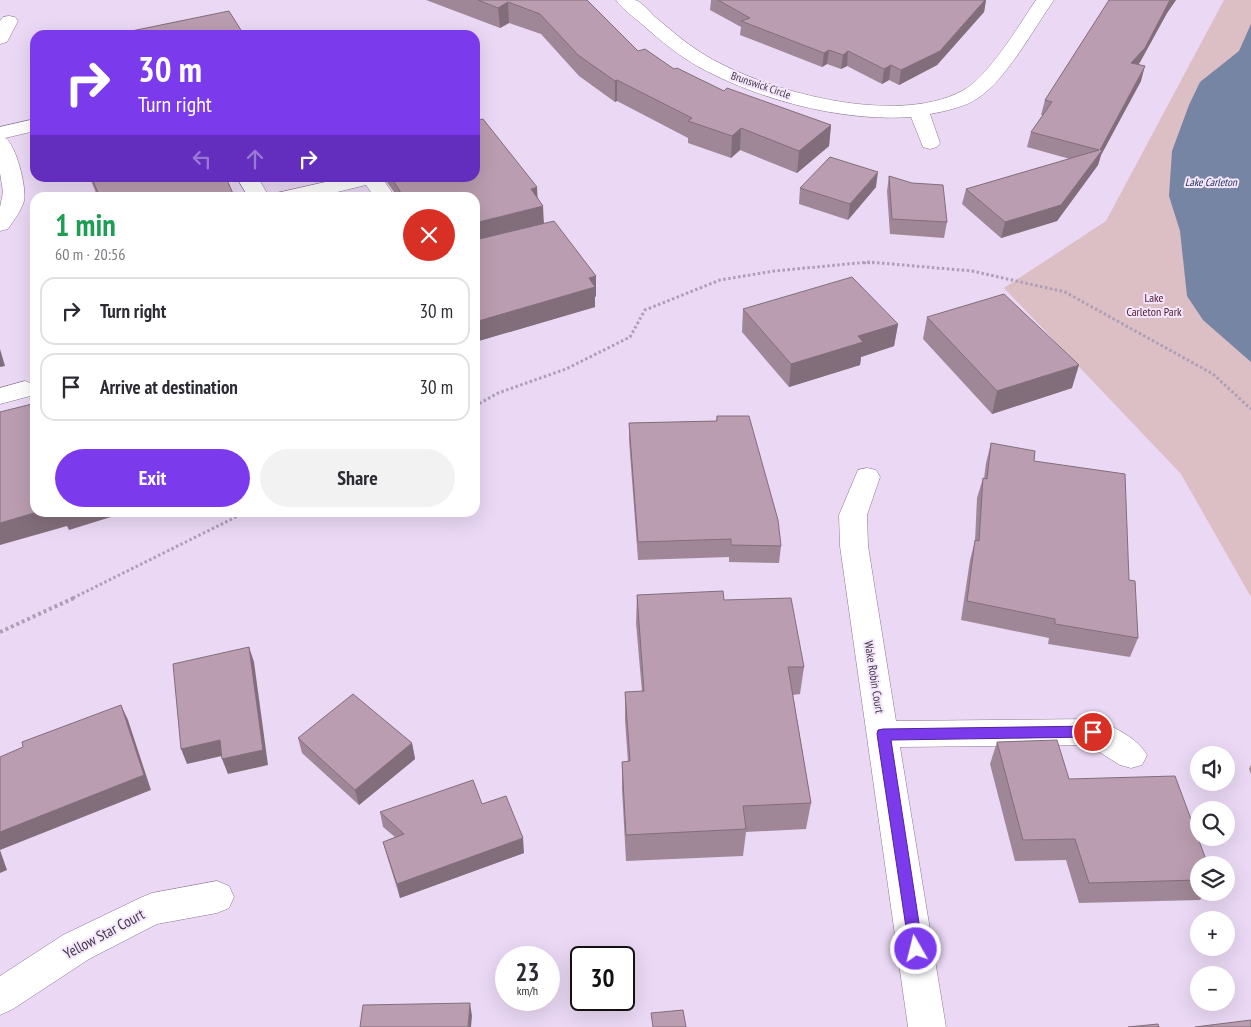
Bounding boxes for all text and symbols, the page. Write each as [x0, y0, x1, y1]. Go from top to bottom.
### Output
text: 30 m [138, 46, 202, 92]
icon: right [55, 50, 120, 115]
street label: Brunswick Circle [729, 68, 793, 102]
text: Turn right [138, 90, 212, 118]
icon: left [188, 145, 216, 173]
icon: ahead [241, 145, 269, 173]
icon: right [294, 145, 322, 173]
water label: Lake Carleton [1185, 175, 1238, 189]
text: 1 min [55, 205, 116, 244]
button: close [403, 209, 455, 261]
text: 60 m · 20:56 [55, 244, 126, 264]
park label: Lake Carleton Park [1126, 290, 1182, 319]
icon: right [57, 297, 85, 325]
text: Turn right [100, 299, 166, 323]
text: 30 m [420, 299, 453, 323]
icon: arrive [57, 373, 85, 401]
text: Arrive at destination [100, 375, 238, 399]
text: 30 m [420, 375, 453, 399]
button: Exit [55, 449, 250, 507]
button: Share [260, 449, 455, 507]
street label: Wake Robin Court [861, 640, 888, 715]
pin [1072, 711, 1114, 753]
icon: arrive [1079, 718, 1107, 746]
map controls [1190, 746, 1235, 1011]
button: sound [1190, 746, 1235, 791]
button: search [1190, 801, 1235, 846]
button: layers [1190, 856, 1235, 901]
street label: Yellow Star Court [60, 904, 147, 963]
button: + [1190, 911, 1235, 956]
position arrow [889, 922, 941, 974]
speed limit sign: 30 [570, 946, 635, 1011]
text: 23 [516, 956, 539, 988]
button: − [1190, 966, 1235, 1011]
text: km/h [517, 983, 538, 998]

